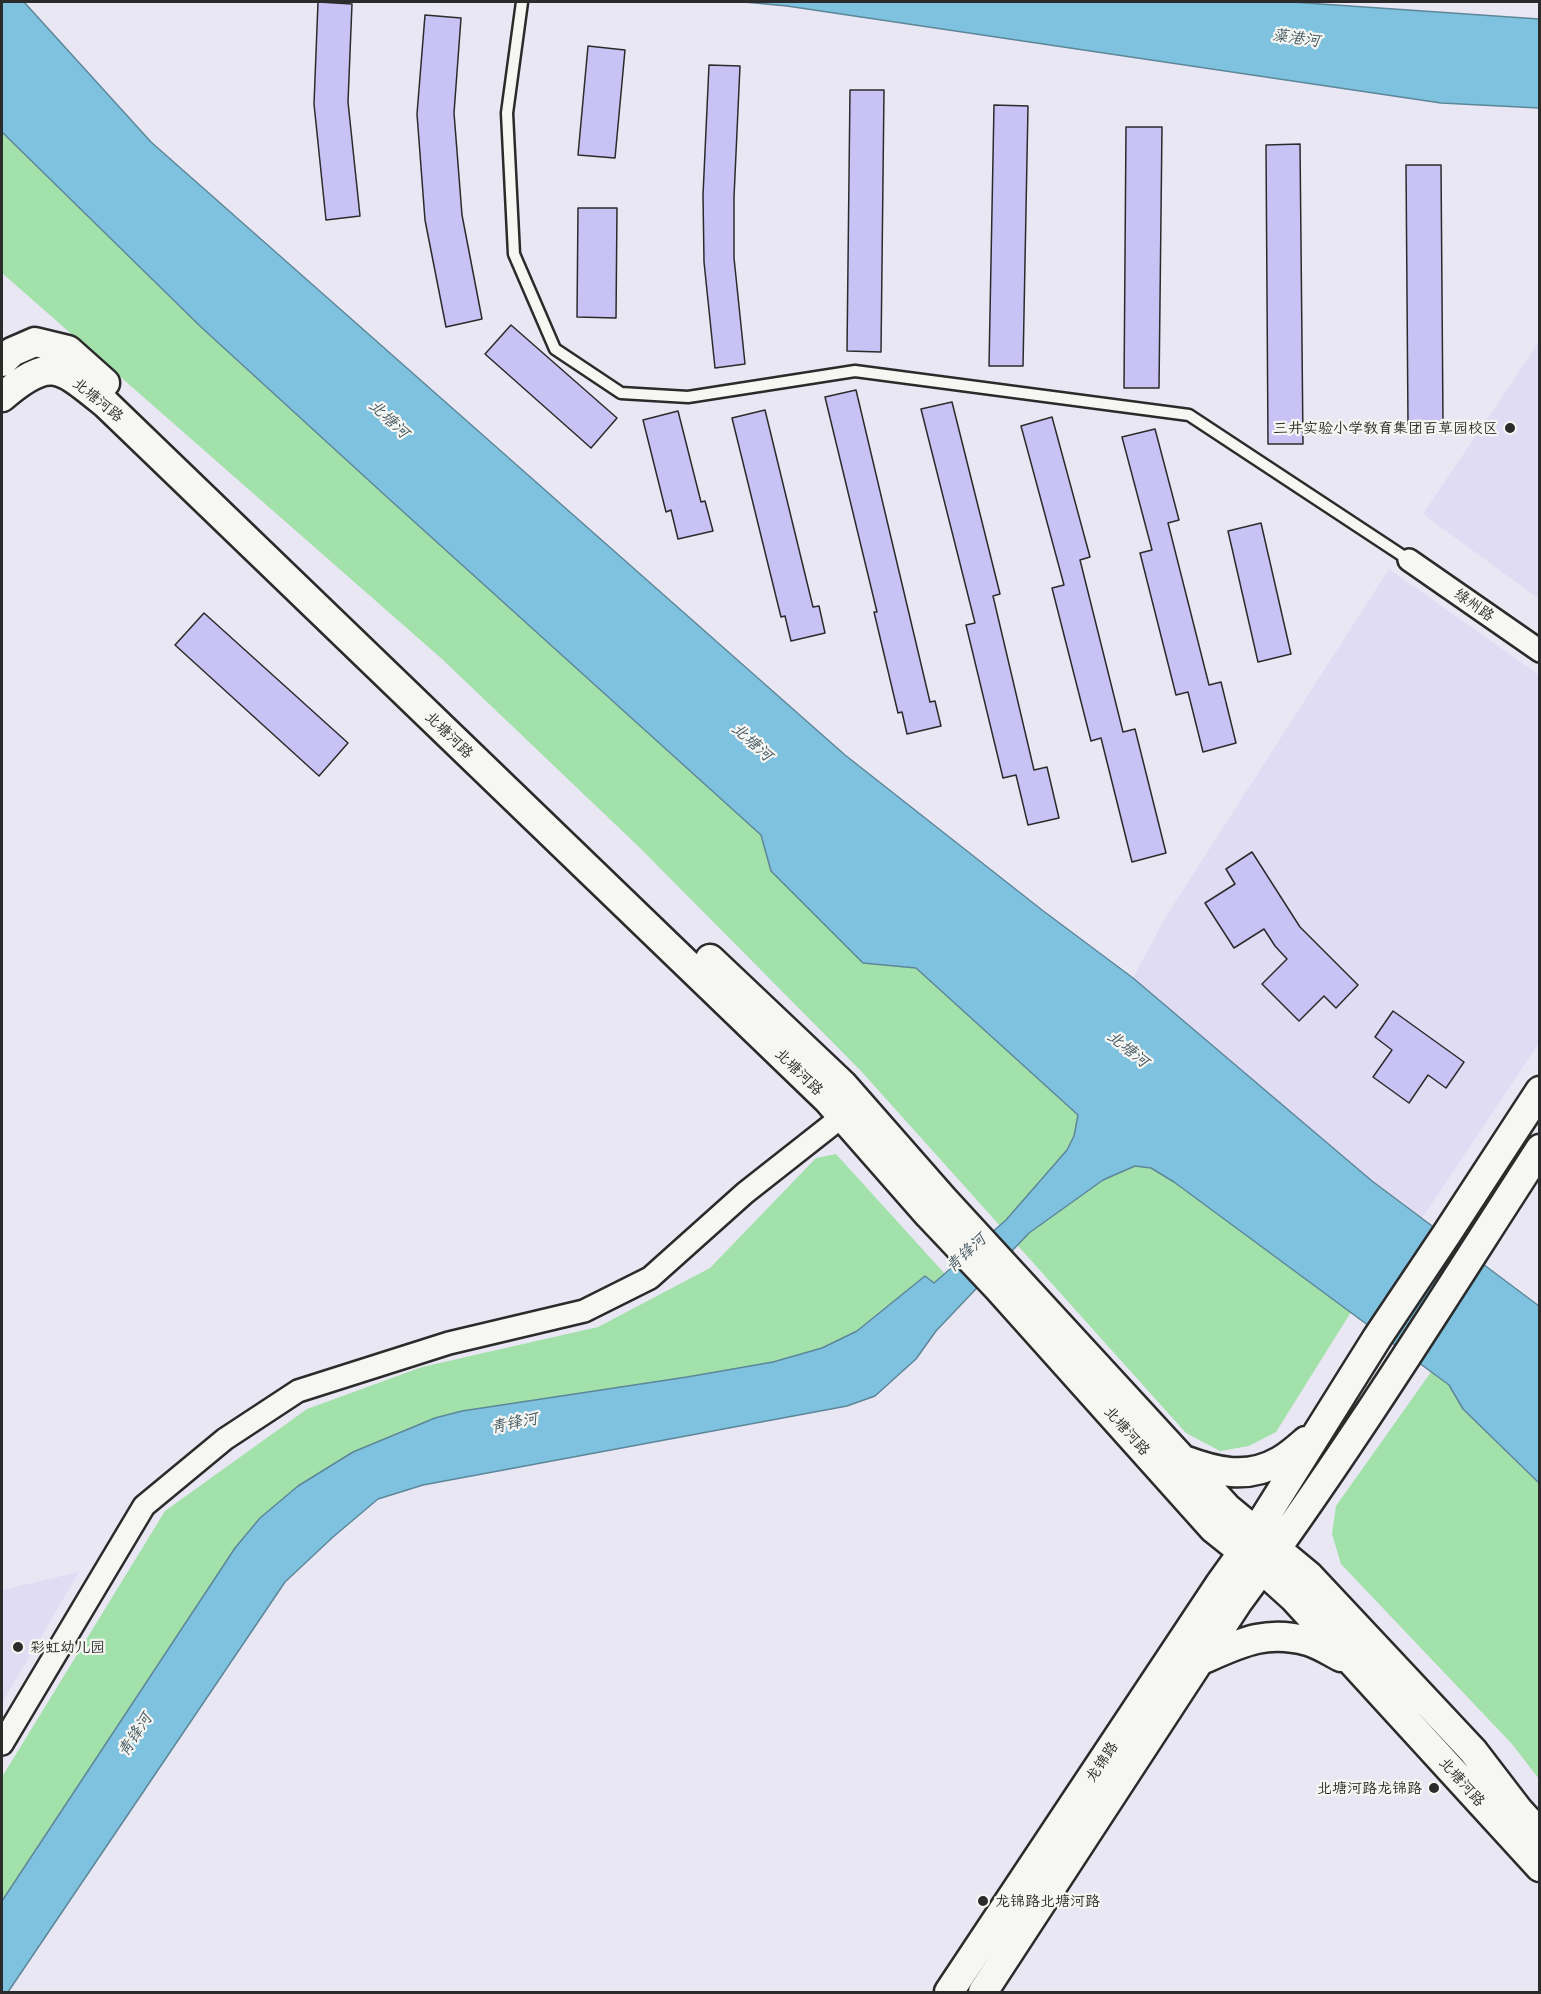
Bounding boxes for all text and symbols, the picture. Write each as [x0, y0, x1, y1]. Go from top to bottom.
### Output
water label: 藻港河 [1271, 25, 1321, 51]
street label: 北塘河路 [69, 374, 127, 426]
water label: 北塘河 [365, 396, 413, 442]
place label: 三井实验小学教育集团百草园校区 [1273, 419, 1498, 437]
marker: 三井实验小学教育集团百草园校区 [1503, 421, 1517, 435]
street label: 绿州路 [1450, 585, 1498, 625]
street label: 北塘河路 [421, 708, 477, 762]
water label: 北塘河 [728, 719, 776, 765]
water label: 北塘河 [1103, 1026, 1153, 1072]
street label: 北塘河路 [771, 1045, 827, 1099]
water label: 青锋河 [942, 1230, 990, 1276]
street label: 北塘河路 [1100, 1403, 1154, 1459]
water label: 青锋河 [489, 1409, 539, 1437]
place label: 彩虹幼儿园 [30, 1638, 105, 1656]
marker: 彩虹幼儿园 [11, 1640, 25, 1654]
water label: 青锋河 [114, 1710, 156, 1760]
street label: 龙锦路 [1082, 1738, 1122, 1786]
street label: 北塘河路 [1435, 1754, 1489, 1810]
place label: 北塘河路龙锦路 [1317, 1779, 1422, 1797]
marker: 北塘河路龙锦路 [1427, 1781, 1441, 1795]
place label: 龙锦路北塘河路 [995, 1892, 1100, 1910]
marker: 龙锦路北塘河路 [976, 1894, 990, 1908]

